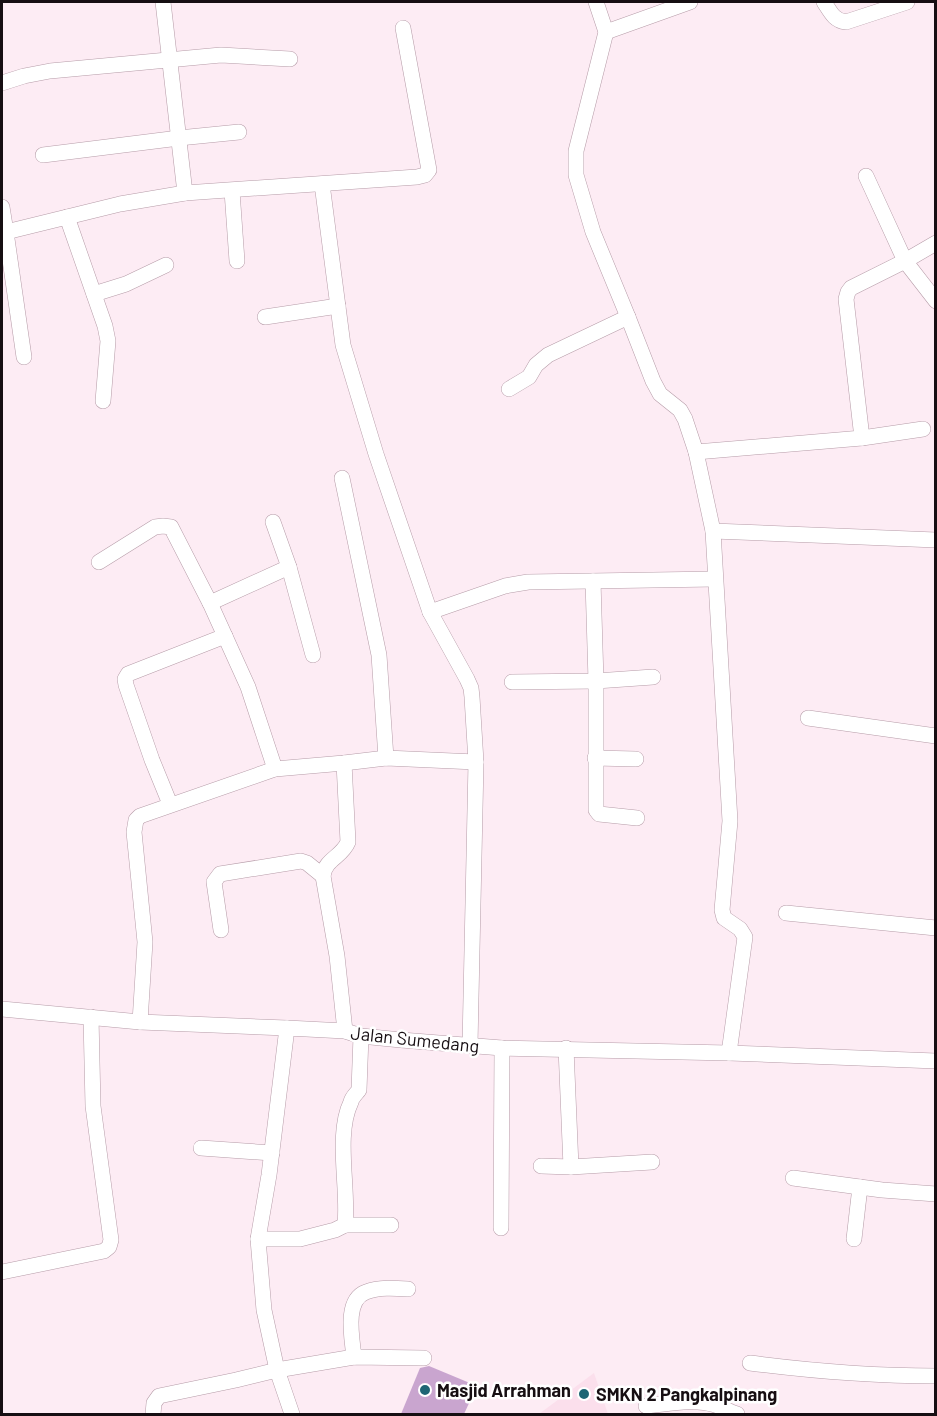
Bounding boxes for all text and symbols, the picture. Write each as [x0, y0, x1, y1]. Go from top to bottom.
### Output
street label: Jalan Sumedang [350, 1021, 480, 1057]
place label: Masjid Arrahman [437, 1379, 571, 1401]
marker: Masjid Arrahman [418, 1383, 432, 1397]
place label: SMKN 2 Pangkalpinang [596, 1383, 777, 1405]
marker: SMKN 2 Pangkalpinang [577, 1387, 591, 1401]

